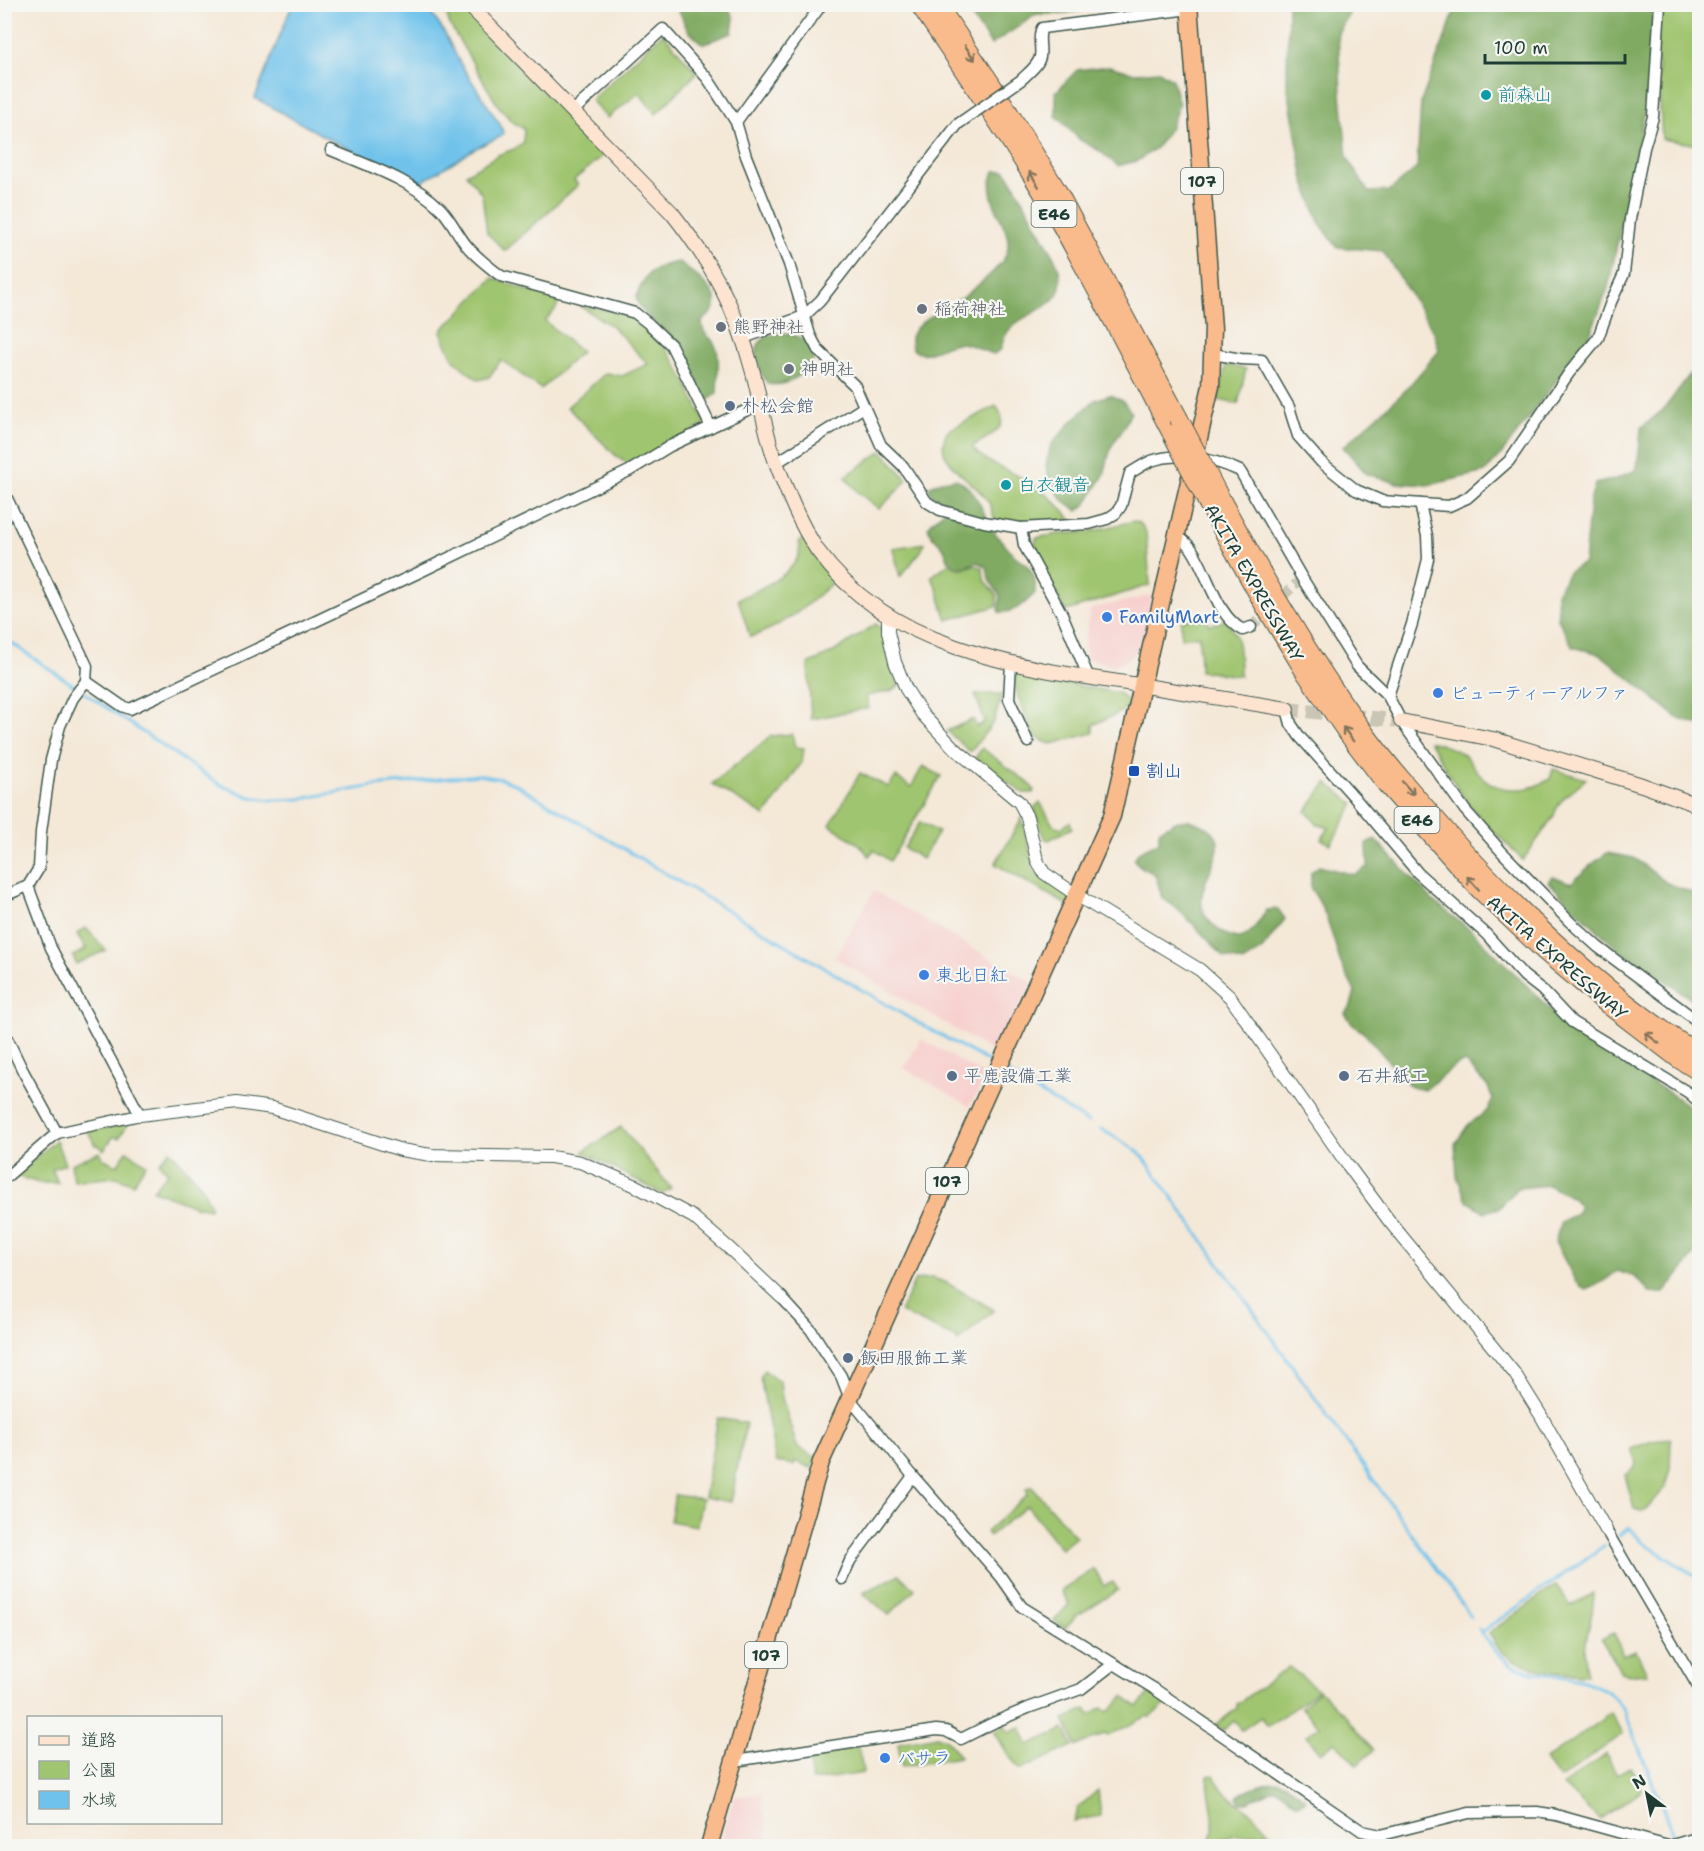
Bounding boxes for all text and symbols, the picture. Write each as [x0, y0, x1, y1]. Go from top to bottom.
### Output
scale bar [1485, 27, 1624, 65]
text: 100 m [1494, 36, 1548, 60]
one-way arrow [964, 44, 976, 61]
place label: 前森山 [1498, 83, 1552, 107]
marker: 前森山 [1479, 88, 1493, 102]
road number: 107 [1181, 168, 1223, 194]
one-way arrow [1027, 171, 1039, 188]
road number: E46 [1032, 201, 1076, 227]
place label: 稲荷神社 [934, 297, 1006, 321]
marker: 稲荷神社 [915, 302, 929, 316]
place label: 熊野神社 [733, 315, 805, 339]
marker: 熊野神社 [714, 320, 728, 334]
place label: 神明社 [801, 357, 855, 381]
marker: 神明社 [782, 362, 796, 376]
place label: 朴松会館 [742, 394, 814, 418]
marker: 朴松会館 [723, 399, 737, 413]
place label: 白衣観音 [1018, 473, 1090, 497]
marker: 白衣観音 [999, 478, 1013, 492]
street label: AKITA EXPRESSWAY [1199, 499, 1309, 667]
place label: FamilyMart [1119, 605, 1219, 629]
marker: FamilyMart [1100, 610, 1114, 624]
place label: ビューティーアルファ [1450, 681, 1629, 705]
marker: ビューティーアルファ [1431, 686, 1445, 700]
one-way arrow [1341, 726, 1354, 742]
place label: 割山 [1146, 759, 1182, 783]
marker: 割山 [1127, 764, 1141, 778]
one-way arrow [1401, 780, 1415, 795]
road number: E46 [1394, 807, 1440, 833]
one-way arrow [1466, 875, 1480, 890]
street label: AKITA EXPRESSWAY [1482, 890, 1633, 1026]
place label: 東北日紅 [936, 963, 1008, 987]
marker: 東北日紅 [917, 968, 931, 982]
one-way arrow [1644, 1032, 1660, 1044]
place label: 平鹿設備工業 [964, 1064, 1072, 1088]
place label: 石井紙工 [1356, 1064, 1428, 1088]
marker: 平鹿設備工業 [945, 1069, 959, 1083]
marker: 石井紙工 [1337, 1069, 1351, 1083]
road number: 107 [926, 1168, 968, 1194]
place label: 飯田服飾工業 [860, 1346, 968, 1370]
marker: 飯田服飾工業 [841, 1351, 855, 1365]
road number: 107 [745, 1642, 787, 1668]
legend [27, 1716, 222, 1824]
text: 道路 [81, 1728, 117, 1752]
place label: バサラ [897, 1746, 951, 1770]
marker: バサラ [878, 1751, 892, 1765]
text: 公園 [81, 1758, 117, 1782]
north arrow [1617, 1764, 1677, 1824]
text: N [1628, 1769, 1650, 1794]
text: 水域 [81, 1788, 117, 1812]

